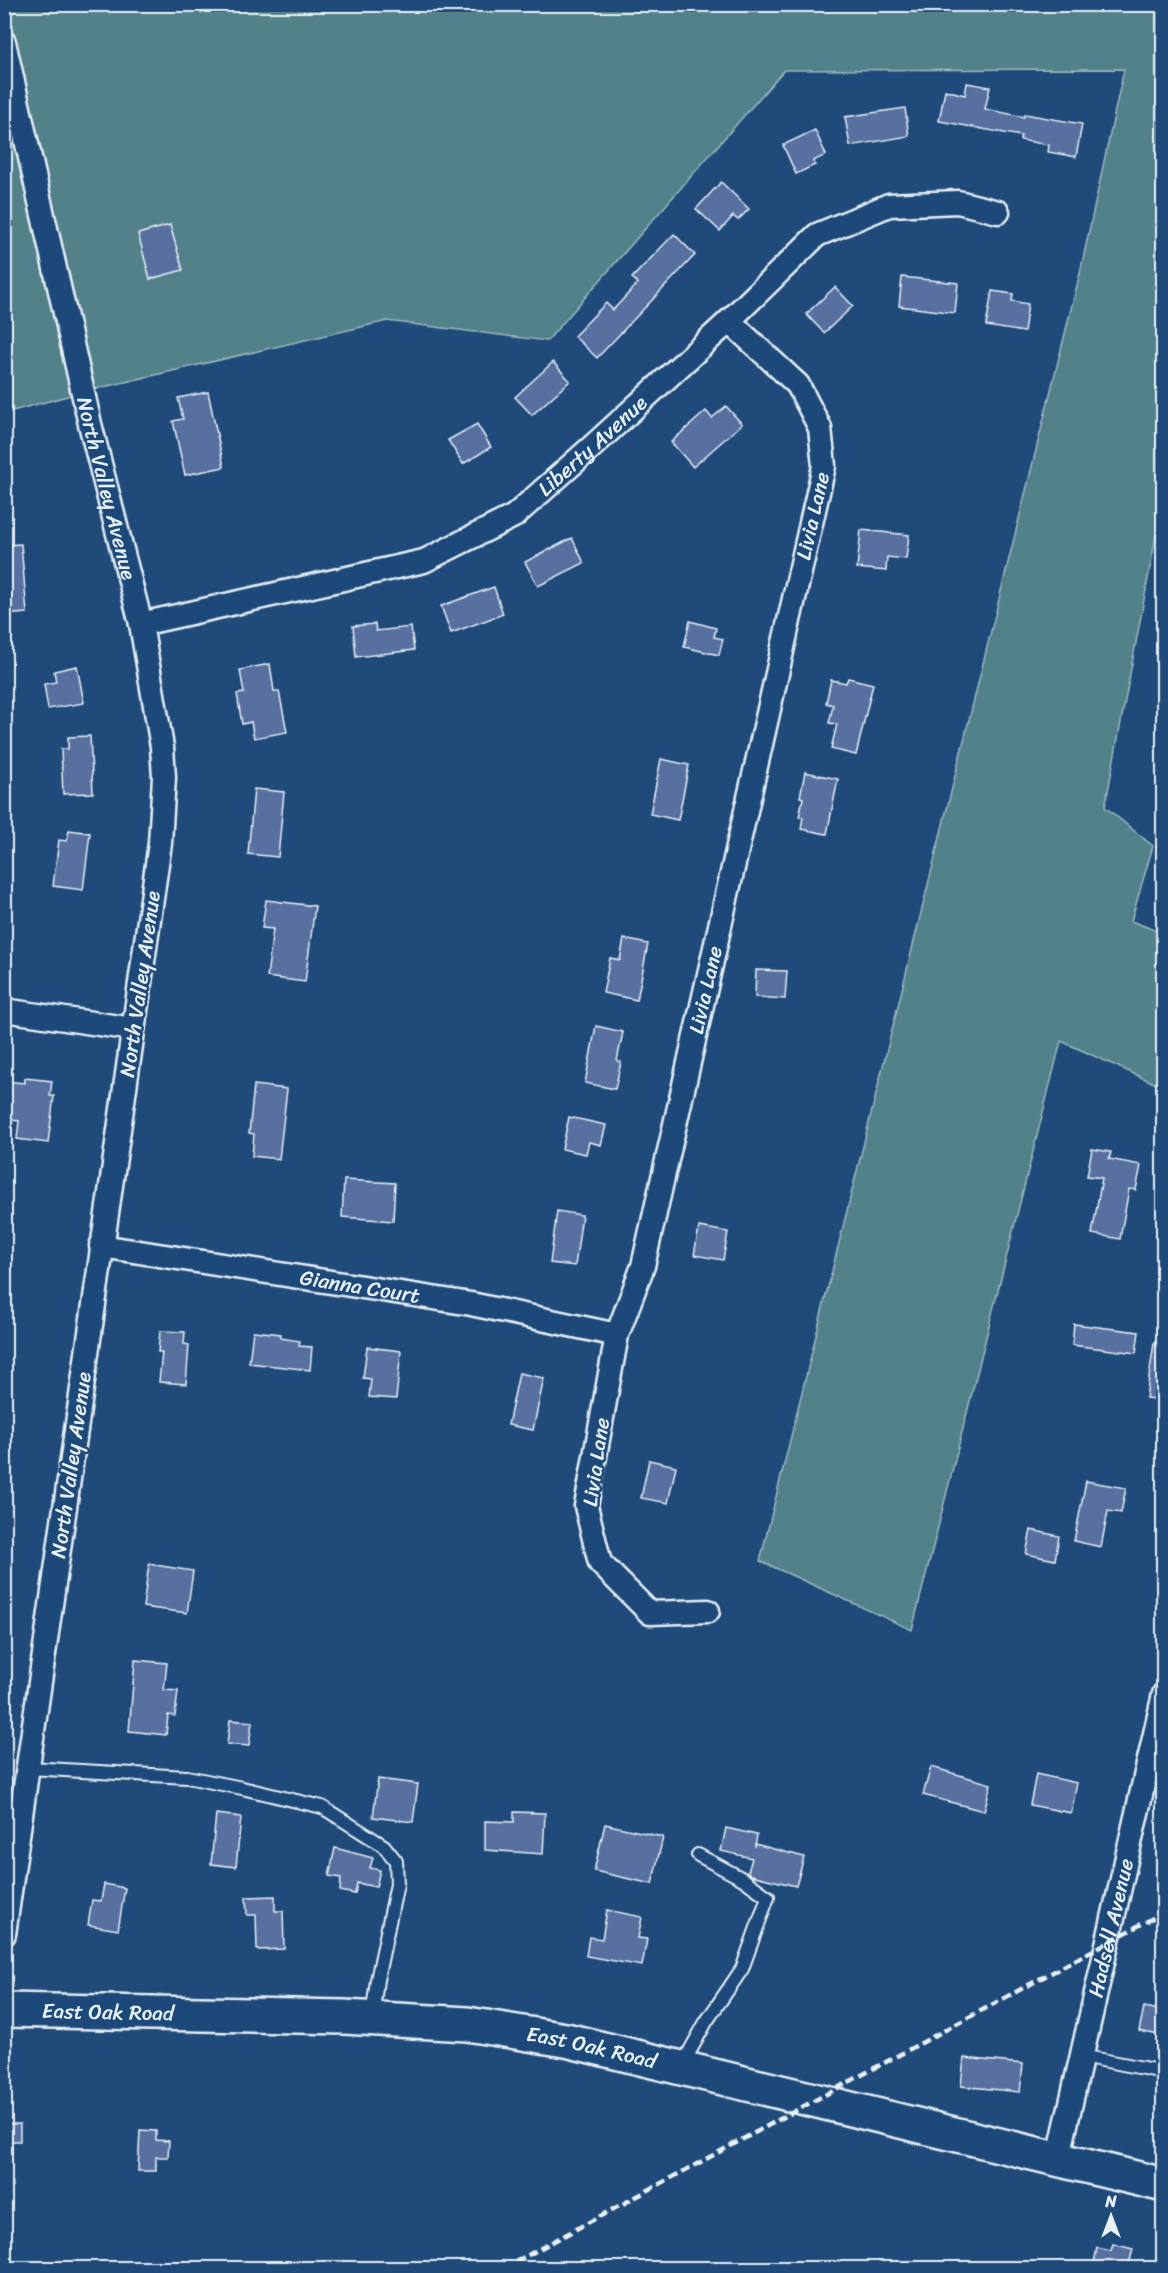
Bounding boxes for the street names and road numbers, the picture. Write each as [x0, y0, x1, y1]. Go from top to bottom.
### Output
street label: Liberty Avenue [528, 385, 657, 506]
street label: North Valley Avenue [65, 393, 148, 584]
street label: Livia Lane [784, 468, 841, 564]
street label: North Valley Avenue [108, 888, 172, 1080]
street label: Livia Lane [677, 942, 734, 1038]
street label: Gianna Court [297, 1258, 423, 1315]
street label: North Valley Avenue [39, 1369, 103, 1561]
street label: Livia Lane [571, 1415, 621, 1509]
street label: Hadsell Avenue [1077, 1854, 1145, 2001]
street label: East Oak Road [42, 1992, 176, 2033]
street label: East Oak Road [524, 2015, 662, 2081]

